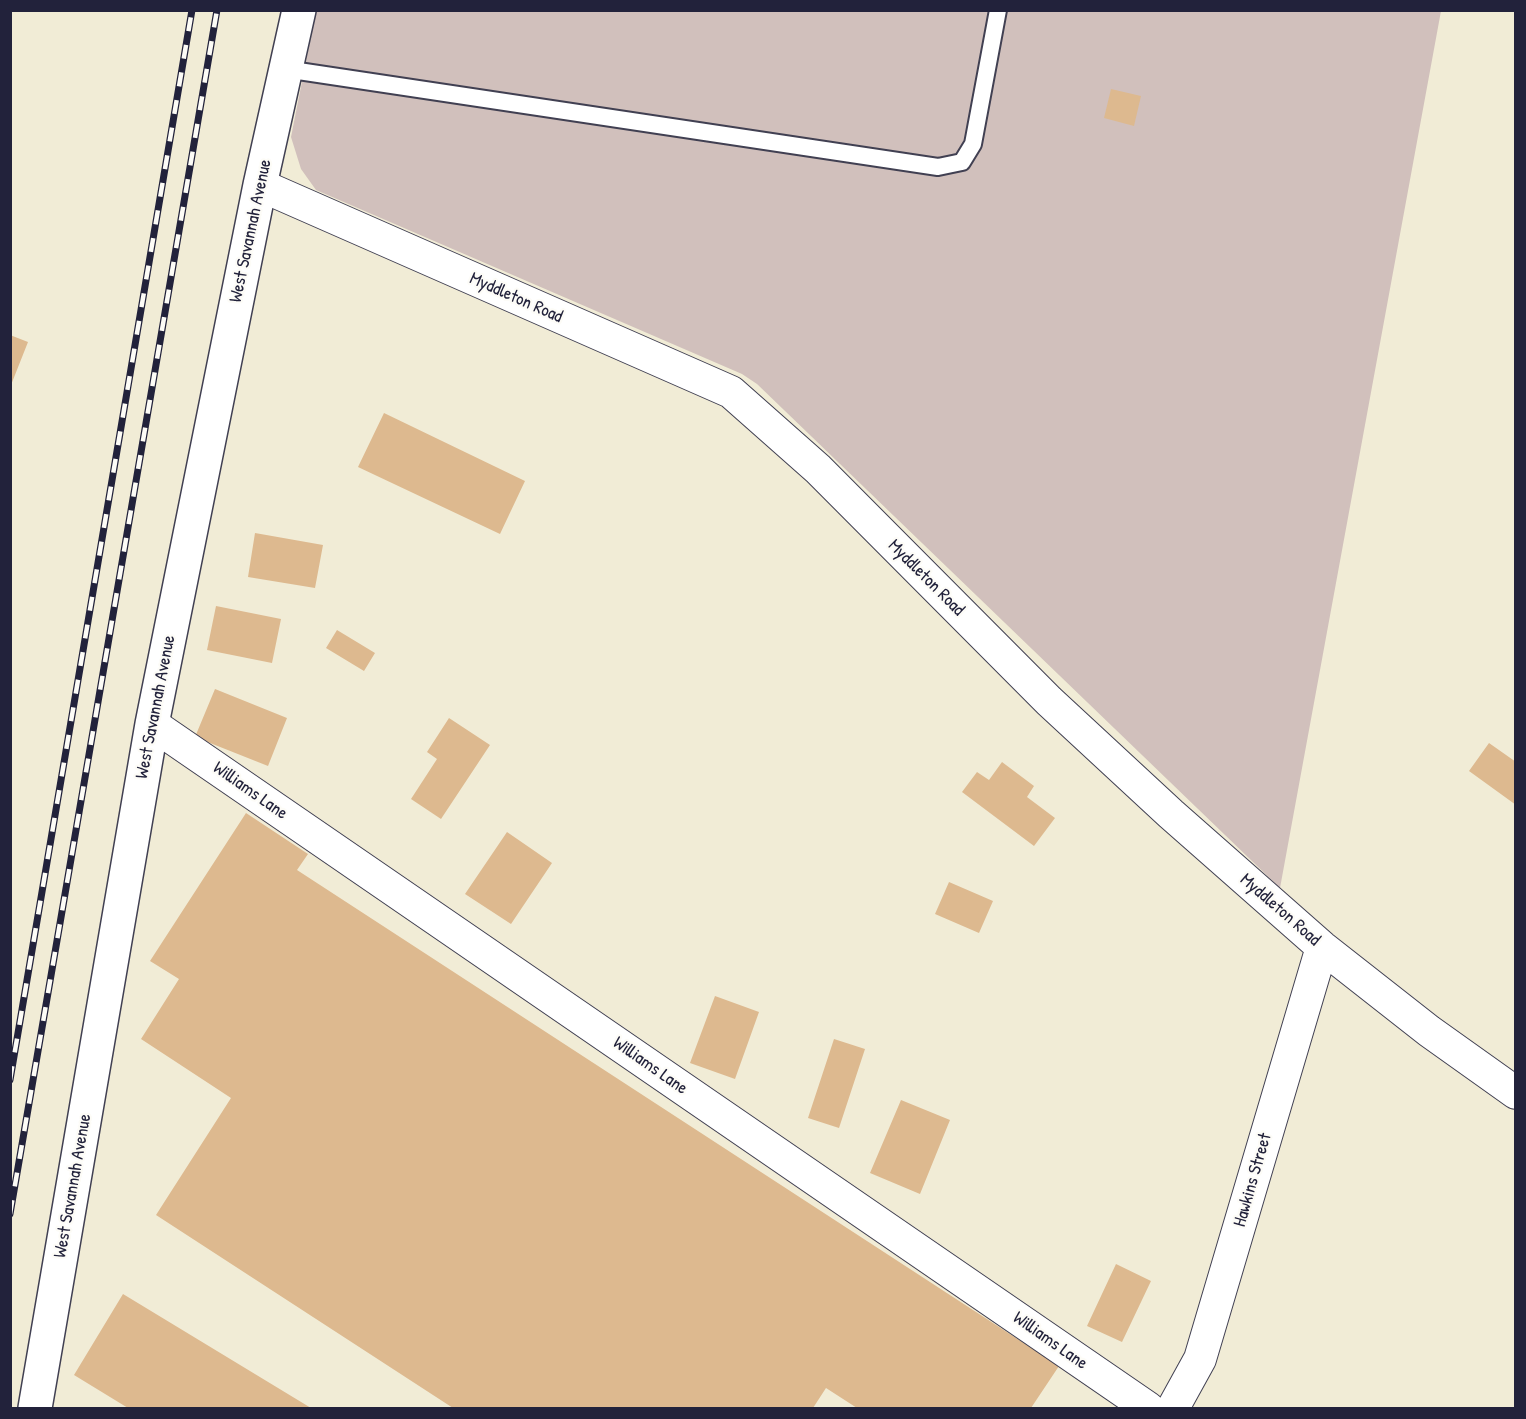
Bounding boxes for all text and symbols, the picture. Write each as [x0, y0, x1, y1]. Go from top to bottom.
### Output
street label: West Savannah Avenue [225, 157, 277, 305]
street label: Myddleton Road [466, 268, 566, 328]
street label: Myddleton Road [883, 535, 969, 621]
street label: West Savannah Avenue [131, 633, 181, 781]
street label: Williams Lane [208, 757, 292, 825]
street label: Myddleton Road [1235, 869, 1325, 951]
street label: Williams Lane [608, 1032, 692, 1100]
street label: West Savannah Avenue [50, 1112, 96, 1260]
street label: Hawkins Street [1229, 1131, 1277, 1229]
street label: Williams Lane [1008, 1307, 1092, 1375]

